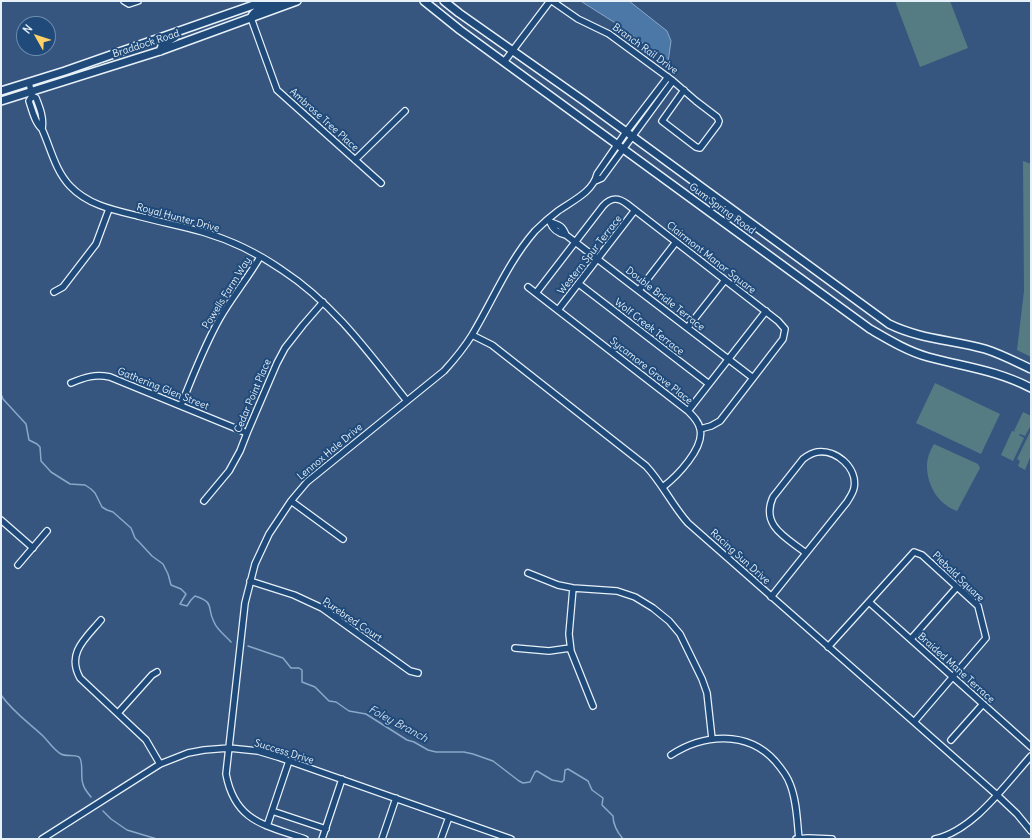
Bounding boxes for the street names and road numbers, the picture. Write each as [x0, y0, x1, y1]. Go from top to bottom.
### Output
street label: Branch Rail Drive [610, 21, 680, 77]
street label: Braddock Road [111, 28, 181, 60]
street label: Ambrose Tree Place [287, 86, 361, 154]
street label: Gum Spring Road [687, 181, 757, 237]
street label: Royal Hunter Drive [135, 201, 221, 235]
street label: Western Spur Terrace [555, 213, 625, 297]
street label: Clairmont Manor Square [664, 219, 758, 297]
street label: Powells Farm Way [200, 255, 254, 331]
street label: Double Bridle Terrace [623, 264, 707, 334]
street label: Wolf Creek Terrace [612, 296, 686, 358]
street label: Sycamore Grove Place [607, 335, 695, 407]
street label: Cedar Point Place [232, 357, 274, 435]
street label: Gathering Glen Street [116, 365, 210, 413]
street label: Lennox Hale Drive [295, 421, 365, 483]
street label: Racing Sun Drive [708, 527, 772, 587]
street label: Piebald Square [930, 549, 986, 605]
street label: Purebred Court [320, 596, 384, 644]
street label: Braided Mane Terrace [915, 630, 997, 706]
street label: Success Drive [253, 737, 315, 767]

